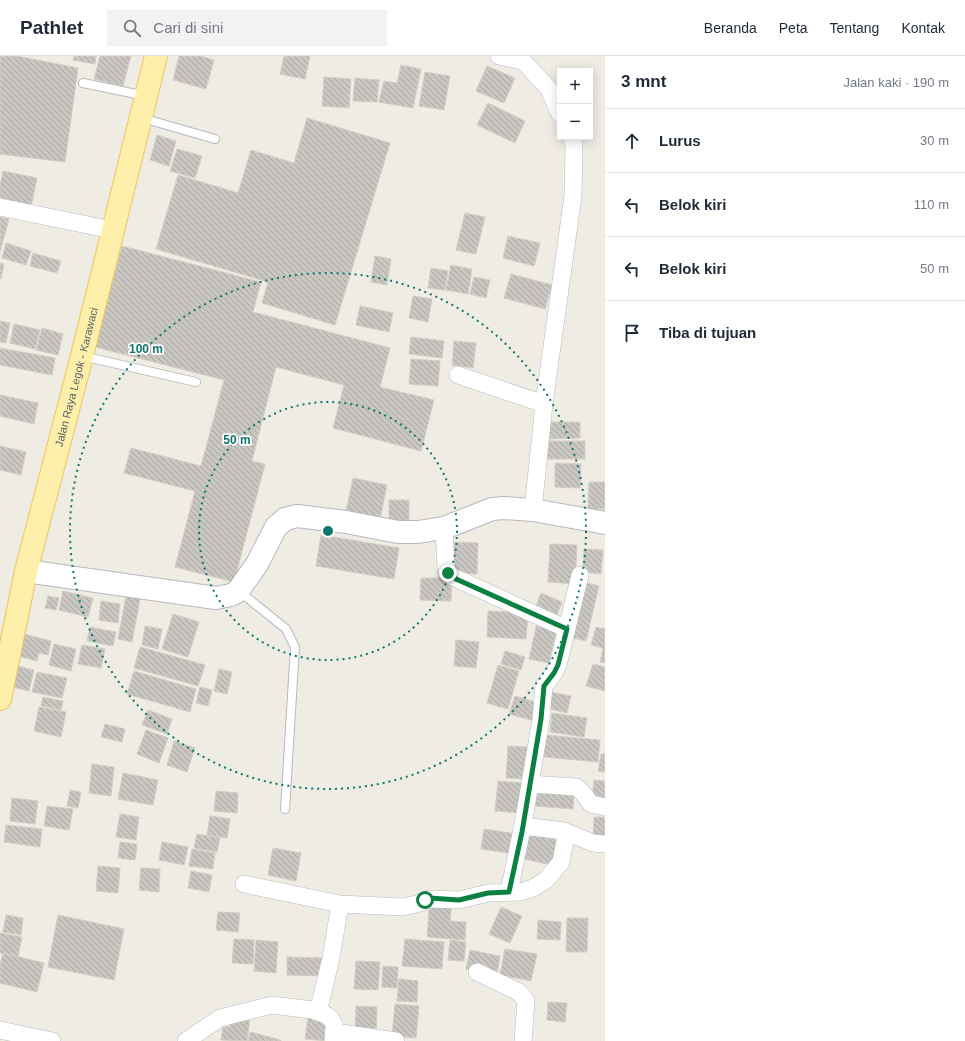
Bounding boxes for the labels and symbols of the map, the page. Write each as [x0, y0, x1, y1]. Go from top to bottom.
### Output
street label: Jalan Raya Legok - Karawaci [53, 306, 100, 448]
text: 100 m [129, 342, 163, 356]
text: 50 m [223, 433, 251, 447]
centre of rings [321, 524, 335, 538]
route end [439, 564, 457, 582]
route start [416, 891, 434, 909]

